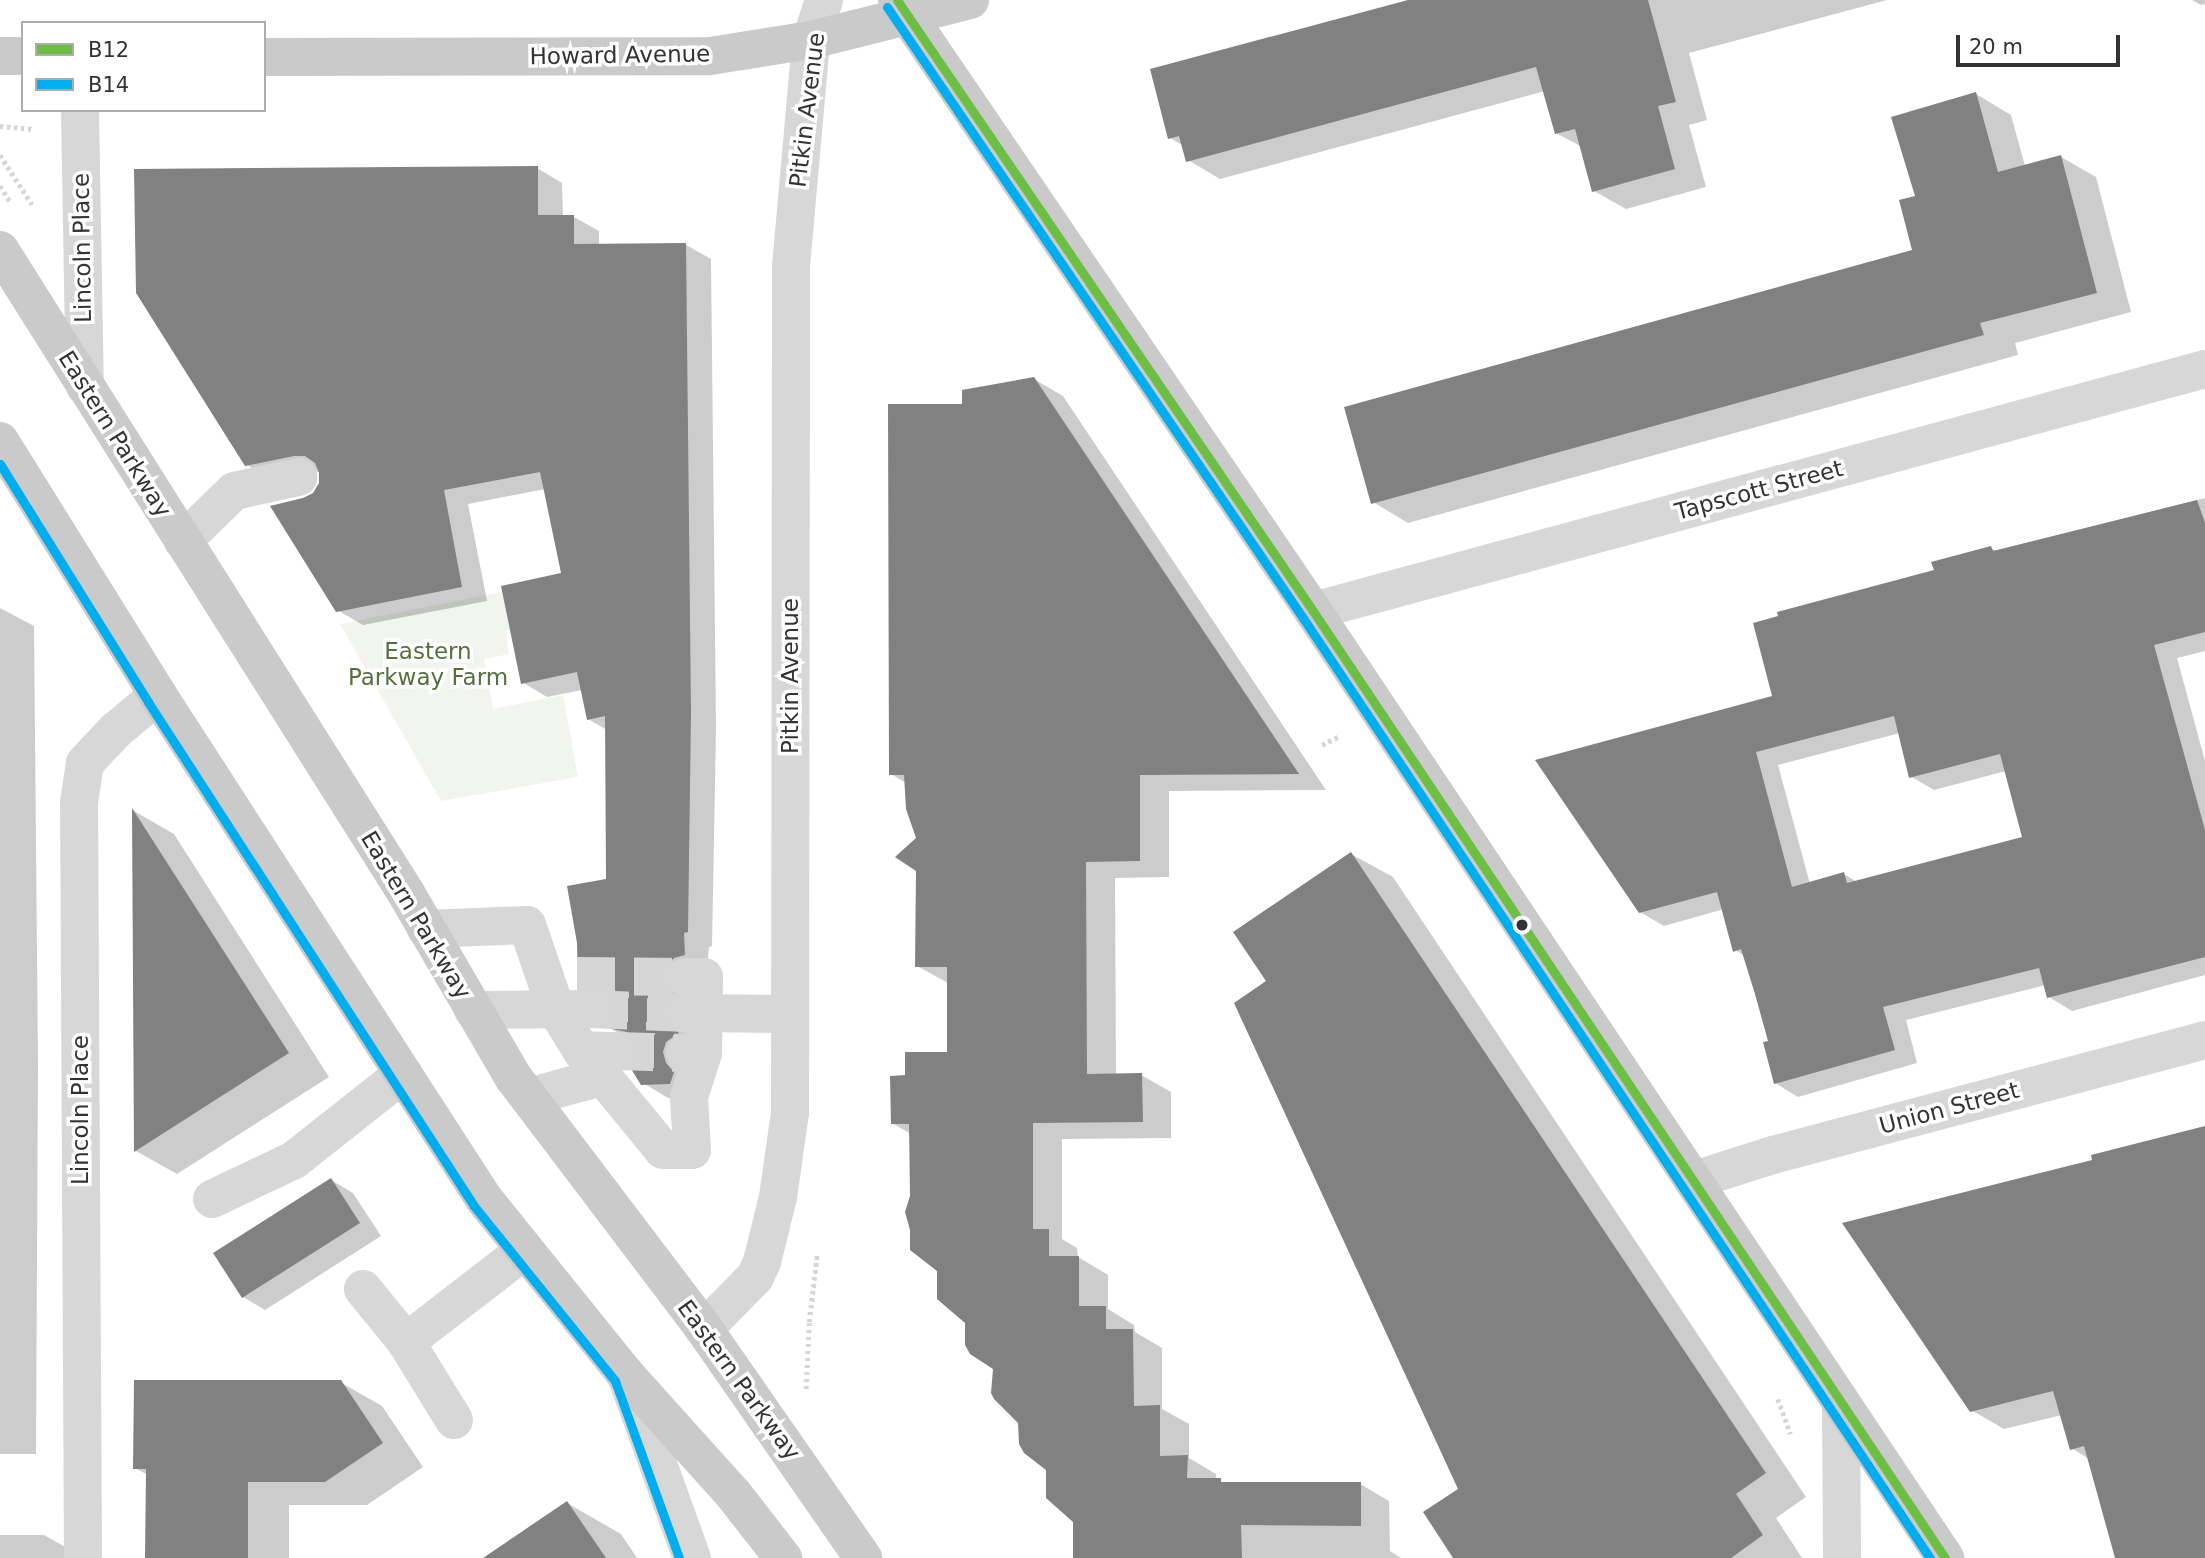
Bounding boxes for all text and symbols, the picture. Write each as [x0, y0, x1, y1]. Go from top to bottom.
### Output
legend [21, 21, 266, 112]
scale bar [1960, 21, 2124, 65]
street label: Pitkin Avenue [784, 31, 830, 189]
text: 20 m [1969, 35, 2023, 59]
text: B12 [88, 38, 129, 62]
street label: Howard Avenue [529, 40, 711, 70]
text: B14 [88, 73, 129, 97]
street label: Lincoln Place [67, 173, 97, 323]
street label: Eastern Parkway [53, 346, 177, 522]
street label: Tapscott Street [1672, 454, 1846, 526]
street label: Pitkin Avenue [776, 598, 804, 754]
park label: Eastern Parkway Farm [348, 637, 508, 691]
street label: Eastern Parkway [355, 826, 477, 1004]
unlabelled marker [1515, 918, 1529, 932]
street label: Lincoln Place [66, 1035, 94, 1185]
street label: Union Street [1876, 1076, 2022, 1140]
street label: Eastern Parkway [672, 1295, 806, 1465]

